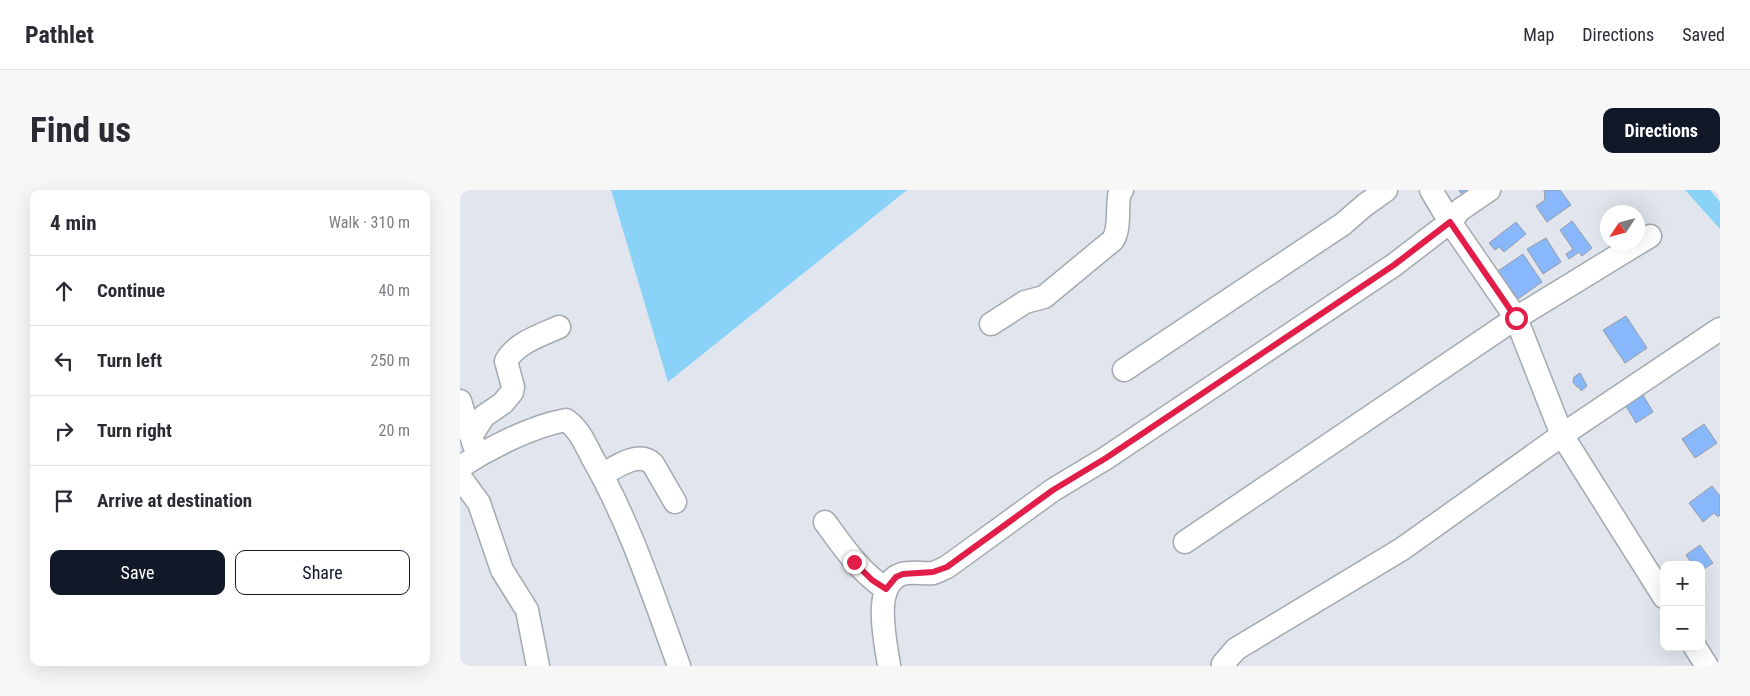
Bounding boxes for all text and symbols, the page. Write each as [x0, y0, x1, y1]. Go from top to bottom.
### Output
text: Pathlet [25, 21, 94, 49]
text: Map [1523, 24, 1554, 45]
text: Directions [1582, 24, 1654, 45]
text: Saved [1682, 24, 1725, 45]
button: Directions [1603, 108, 1720, 153]
text: Find us [30, 110, 131, 151]
north arrow [1600, 205, 1645, 250]
text: 4 min [50, 211, 97, 235]
text: Walk · 310 m [329, 213, 410, 232]
icon: ahead [50, 277, 78, 305]
text: Continue [97, 279, 165, 302]
text: 40 m [378, 281, 410, 300]
route start [1505, 307, 1528, 330]
icon: left [50, 347, 78, 375]
text: Turn left [97, 349, 162, 372]
text: 250 m [371, 351, 410, 370]
icon: right [50, 417, 78, 445]
text: Turn right [97, 419, 172, 442]
text: 20 m [378, 421, 410, 440]
icon: arrive [50, 487, 78, 515]
text: Arrive at destination [97, 489, 252, 512]
button: Save [50, 550, 225, 595]
button: Share [235, 550, 410, 595]
route end [843, 551, 866, 574]
map controls [1660, 561, 1705, 651]
button: + [1660, 561, 1705, 606]
button: − [1660, 606, 1705, 651]

